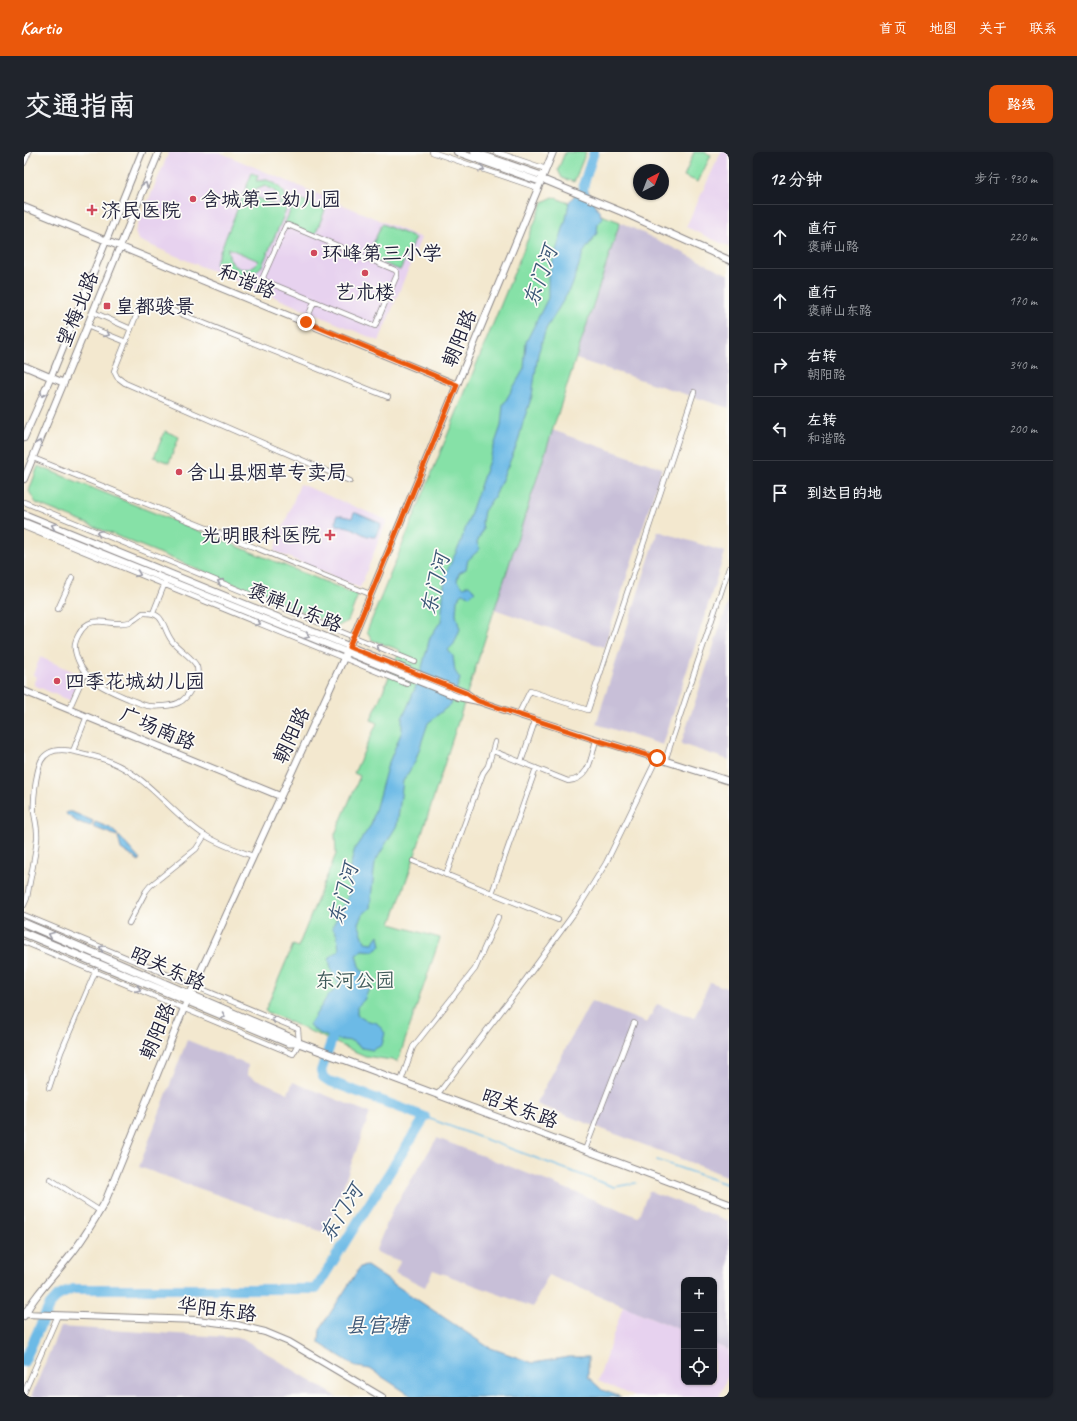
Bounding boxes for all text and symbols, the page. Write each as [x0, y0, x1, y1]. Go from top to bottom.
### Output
text: Kartio [20, 16, 61, 40]
text: 首页 [879, 20, 907, 37]
text: 地图 [929, 20, 957, 37]
text: 关于 [979, 20, 1007, 37]
text: 联系 [1029, 20, 1057, 37]
button: 路线 [989, 85, 1053, 123]
text: 交通指南 [24, 88, 136, 123]
north arrow [633, 164, 669, 200]
one-way arrow [478, 165, 485, 173]
text: 12 分钟 [769, 169, 822, 190]
text: 步行 · 930 m [974, 171, 1037, 187]
one-way arrow [141, 182, 149, 189]
place label: 含城第三幼儿园 [201, 187, 341, 212]
marker: 含城第三幼儿园 [188, 194, 198, 204]
place label: 济民医院 [101, 198, 181, 223]
marker: 济民医院 [86, 204, 98, 216]
text: 直行 [807, 219, 837, 238]
icon: ahead [769, 226, 791, 248]
text: 220 m [1009, 229, 1037, 245]
water label: 东门河 [517, 239, 564, 310]
text: 褒禅山路 [807, 239, 859, 255]
place label: 环峰第三小学 [322, 241, 442, 266]
marker: 环峰第三小学 [309, 248, 319, 258]
street label: 和谐路 [214, 259, 280, 305]
street label: 望梅北路 [51, 266, 104, 351]
marker: 艺术楼 [360, 268, 370, 278]
place label: 艺术楼 [335, 280, 395, 305]
text: 直行 [807, 283, 837, 302]
icon: ahead [769, 290, 791, 312]
text: 170 m [1009, 293, 1037, 309]
place label: 皇都骏景 [115, 294, 195, 319]
marker: 皇都骏景 [102, 301, 112, 311]
text: 褒禅山东路 [807, 303, 872, 319]
street label: 朝阳路 [437, 305, 483, 371]
route end [297, 313, 315, 331]
one-way arrow [103, 330, 110, 338]
text: 右转 [807, 347, 837, 366]
icon: right [769, 354, 791, 376]
text: 340 m [1009, 357, 1037, 373]
text: 朝阳路 [807, 367, 846, 383]
one-way arrow [40, 390, 48, 397]
text: 左转 [807, 411, 837, 430]
icon: left [769, 418, 791, 440]
text: 200 m [1009, 421, 1037, 437]
text: 和谐路 [807, 431, 846, 447]
one-way arrow [35, 439, 43, 446]
place label: 含山县烟草专卖局 [187, 460, 347, 485]
marker: 含山县烟草专卖局 [174, 467, 184, 477]
icon: arrive [769, 482, 791, 504]
text: 到达目的地 [807, 484, 882, 503]
one-way arrow [50, 523, 58, 531]
place label: 光明眼科医院 [201, 523, 321, 548]
marker: 光明眼科医院 [324, 529, 336, 541]
one-way arrow [96, 530, 104, 538]
water label: 东门河 [415, 547, 456, 618]
one-way arrow [133, 569, 141, 577]
street label: 褒禅山东路 [244, 577, 347, 638]
one-way arrow [216, 579, 224, 587]
one-way arrow [255, 619, 262, 627]
one-way arrow [303, 632, 310, 640]
one-way arrow [376, 644, 384, 652]
place label: 四季花城幼儿园 [65, 669, 205, 694]
marker: 四季花城幼儿园 [52, 676, 62, 686]
street label: 广场南路 [116, 701, 200, 756]
street label: 朝阳路 [267, 702, 316, 768]
route start [648, 749, 666, 767]
water label: 东门河 [322, 857, 364, 928]
one-way arrow [48, 931, 55, 939]
street label: 昭关东路 [126, 941, 210, 997]
one-way arrow [99, 945, 107, 953]
park label: 东河公园 [315, 968, 395, 993]
one-way arrow [133, 984, 141, 992]
street label: 朝阳路 [134, 998, 181, 1064]
one-way arrow [218, 1011, 226, 1019]
one-way arrow [271, 1016, 278, 1024]
street label: 昭关东路 [478, 1083, 563, 1134]
water label: 东门河 [313, 1177, 370, 1247]
map controls [681, 1277, 717, 1385]
button: + [681, 1277, 717, 1313]
street label: 华阳东路 [176, 1292, 259, 1327]
water label: 县官塘 [346, 1312, 410, 1338]
button: − [681, 1313, 717, 1349]
button: locate [681, 1349, 717, 1385]

